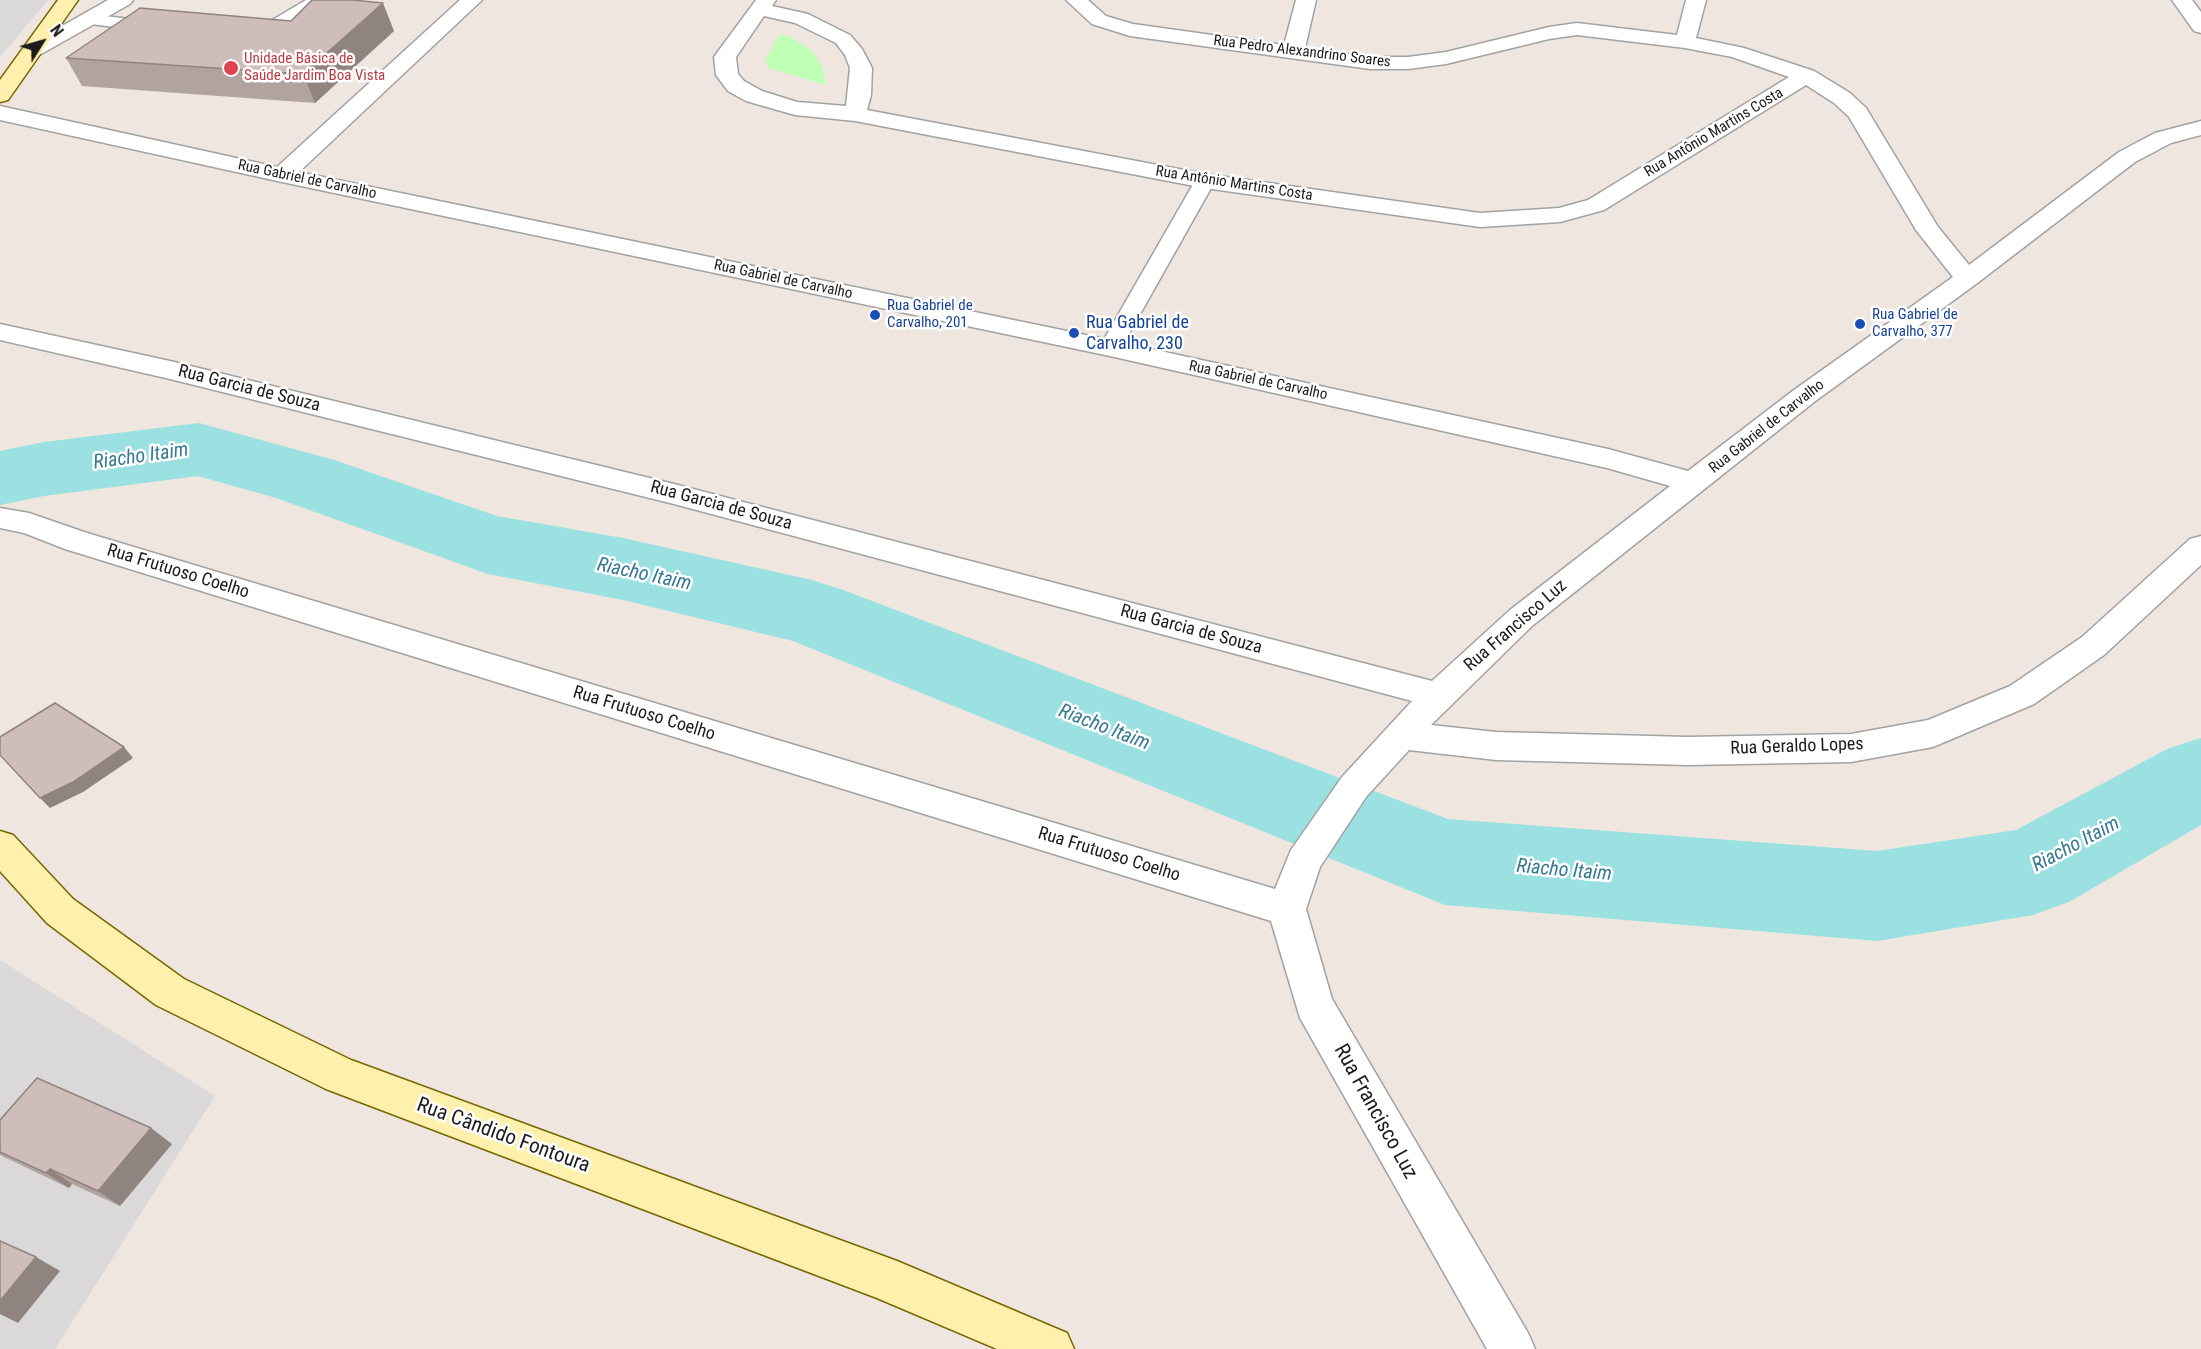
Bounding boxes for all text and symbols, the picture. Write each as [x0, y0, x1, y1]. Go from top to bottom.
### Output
north arrow [12, 12, 72, 72]
text: N [46, 21, 67, 40]
street label: Rua Pedro Alexandrino Soares [1212, 32, 1392, 72]
place label: Unidade Básica de Saúde Jardim Boa Vista [244, 50, 385, 85]
marker: Unidade Básica de Saúde Jardim Boa Vista [222, 59, 240, 77]
street label: Rua Antônio Martins Costa [1641, 84, 1787, 182]
street label: Rua Gabriel de Carvalho [236, 157, 378, 203]
street label: Rua Antônio Martins Costa [1154, 163, 1314, 205]
street label: Rua Gabriel de Carvalho [712, 257, 854, 303]
place label: Rua Gabriel de Carvalho, 201 [887, 297, 973, 332]
place label: Rua Gabriel de Carvalho, 377 [1872, 306, 1958, 341]
marker: Rua Gabriel de Carvalho, 201 [868, 308, 882, 322]
place label: Rua Gabriel de Carvalho, 230 [1086, 312, 1189, 354]
marker: Rua Gabriel de Carvalho, 377 [1853, 317, 1867, 331]
marker: Rua Gabriel de Carvalho, 230 [1067, 326, 1081, 340]
street label: Rua Gabriel de Carvalho [1187, 358, 1329, 404]
street label: Rua Garcia de Souza [176, 361, 322, 417]
street label: Rua Gabriel de Carvalho [1706, 376, 1828, 478]
water label: Riacho Itaim [92, 438, 190, 476]
street label: Rua Garcia de Souza [648, 477, 794, 535]
street label: Rua Frutuoso Coelho [104, 540, 252, 604]
water label: Riacho Itaim [595, 553, 693, 597]
street label: Rua Francisco Luz [1460, 576, 1572, 676]
street label: Rua Garcia de Souza [1118, 601, 1264, 659]
street label: Rua Frutuoso Coelho [570, 682, 718, 746]
water label: Riacho Itaim [1055, 700, 1153, 756]
street label: Rua Geraldo Lopes [1730, 734, 1864, 760]
water label: Riacho Itaim [2028, 812, 2124, 878]
street label: Rua Frutuoso Coelho [1035, 823, 1183, 887]
water label: Riacho Itaim [1515, 855, 1613, 887]
street label: Rua Francisco Luz [1328, 1040, 1422, 1184]
street label: Rua Cândido Fontoura [413, 1093, 593, 1179]

